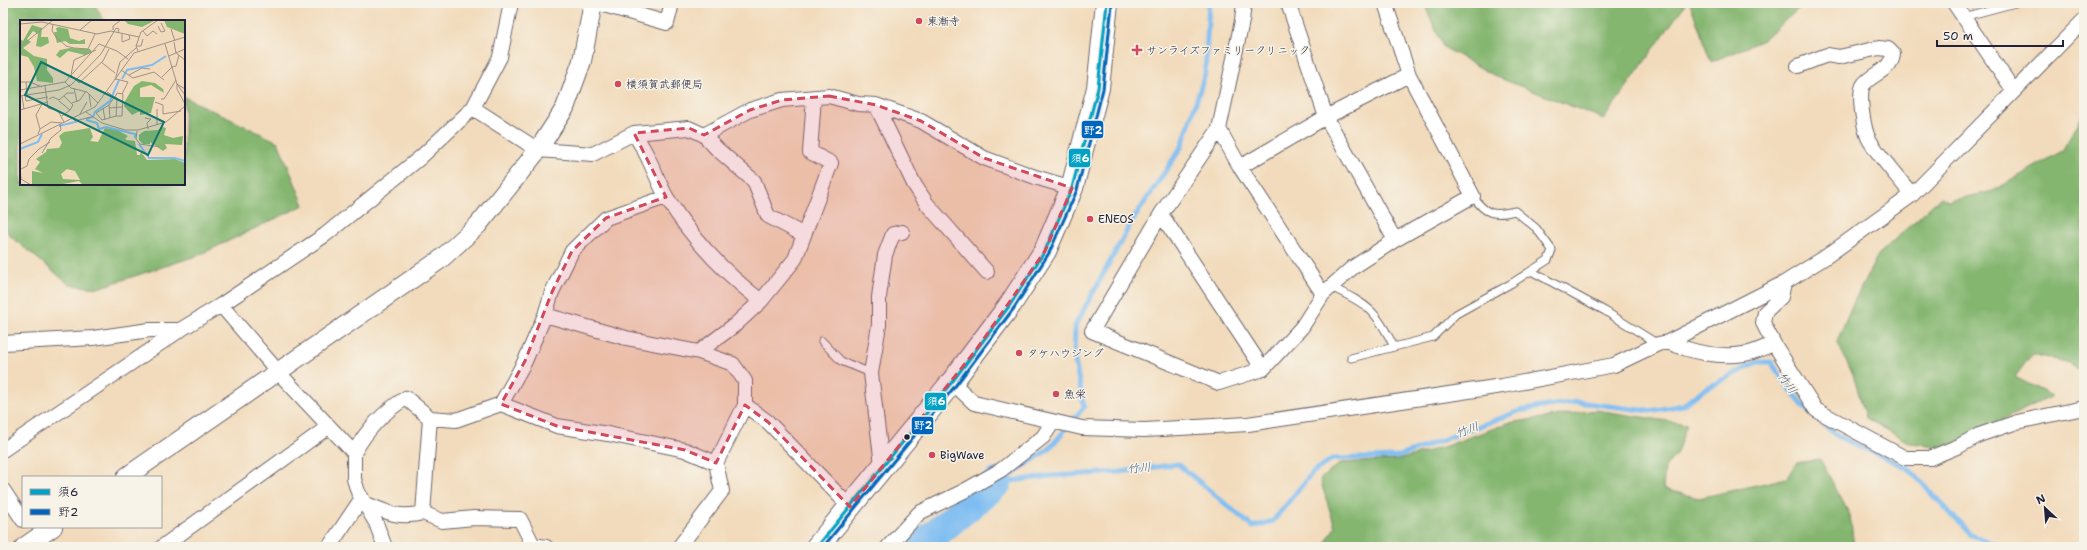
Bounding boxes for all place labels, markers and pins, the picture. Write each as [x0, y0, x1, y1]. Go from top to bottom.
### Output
place label: 東漸寺 [927, 14, 960, 29]
marker: 東漸寺 [914, 16, 924, 26]
place label: サンライズファミリークリニック [1146, 43, 1310, 58]
marker: サンライズファミリークリニック [1131, 44, 1143, 56]
place label: 横須賀武郵便局 [626, 77, 703, 92]
marker: 横須賀武郵便局 [613, 79, 623, 89]
place label: ENEOS [1098, 212, 1134, 227]
marker: ENEOS [1085, 214, 1095, 224]
place label: タケハウジング [1027, 346, 1104, 361]
marker: タケハウジング [1014, 348, 1024, 358]
place label: 魚栄 [1064, 387, 1086, 402]
marker: 魚栄 [1051, 389, 1061, 399]
unlabelled marker [902, 432, 912, 442]
place label: BigWave [940, 448, 985, 463]
marker: BigWave [927, 450, 937, 460]

